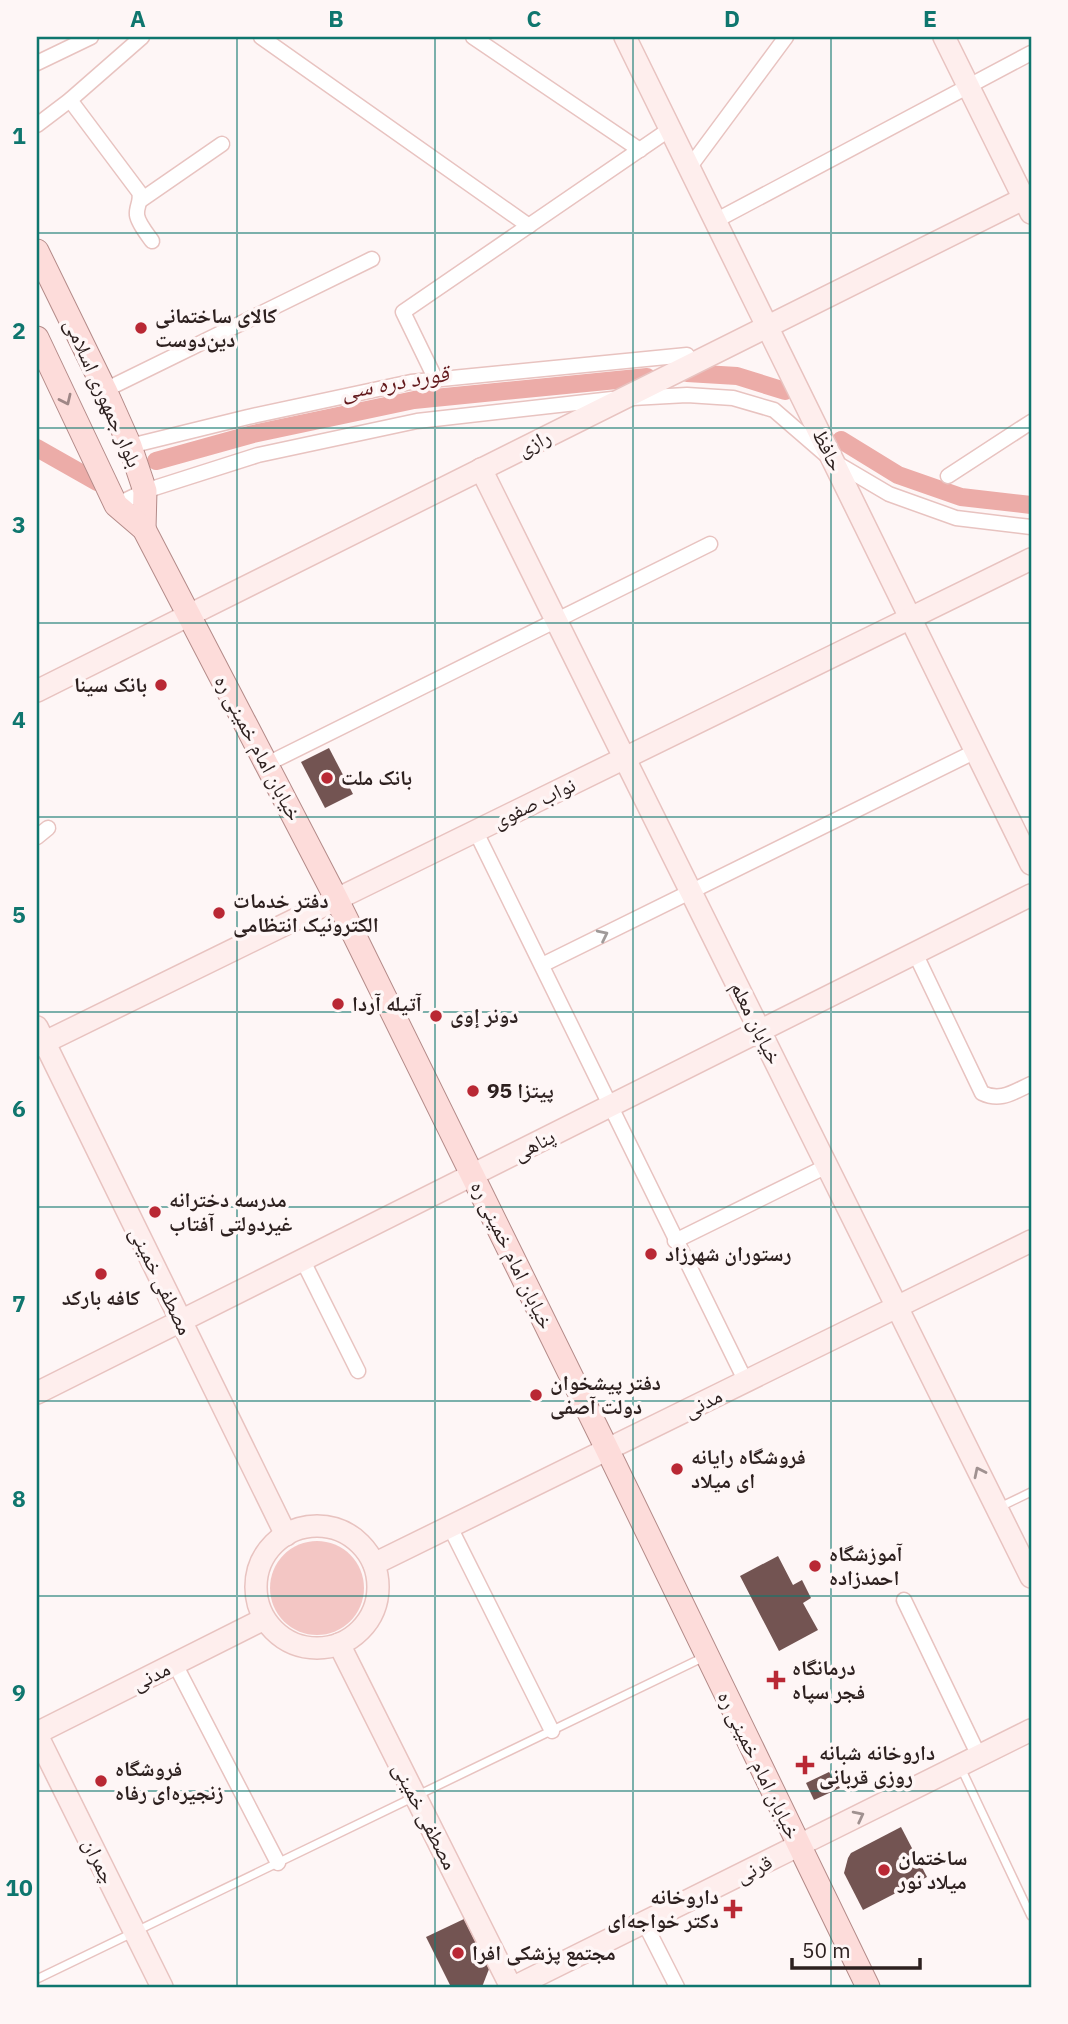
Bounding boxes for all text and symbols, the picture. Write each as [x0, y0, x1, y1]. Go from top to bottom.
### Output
text: A [130, 3, 146, 33]
text: B [328, 3, 344, 33]
text: C [527, 3, 542, 33]
text: D [724, 3, 740, 33]
text: E [923, 3, 937, 33]
text: 1 [12, 120, 26, 150]
place label: کالای ساختمانی دین‌دوست [155, 301, 277, 353]
street label: بلوار جمهوری اسلامی [59, 314, 149, 472]
text: 2 [12, 315, 26, 345]
marker: کالای ساختمانی دین‌دوست [133, 320, 149, 336]
water label: قورد دره سی [339, 356, 454, 405]
one-way arrow [58, 393, 72, 405]
street label: رازی [512, 422, 555, 462]
street label: حافظ [807, 424, 851, 475]
text: 3 [12, 509, 26, 539]
place label: بانک سینا [74, 670, 147, 698]
street label: خیابان امام خمینی ره [208, 670, 309, 826]
marker: بانک سینا [153, 677, 169, 693]
text: 4 [12, 704, 26, 734]
place label: بانک ملت [341, 763, 412, 791]
marker: بانک ملت [319, 770, 335, 786]
street label: نواب صفوی [487, 770, 580, 834]
place label: دفتر خدمات الکترونیک انتظامی [233, 886, 379, 938]
text: 5 [12, 899, 26, 929]
marker: دفتر خدمات الکترونیک انتظامی [211, 905, 227, 921]
one-way arrow [596, 930, 608, 944]
street label: خیابان معلم [724, 976, 789, 1069]
place label: آتیله آردا [352, 989, 422, 1017]
marker: آتیله آردا [330, 996, 346, 1012]
place label: دونر إوی [450, 1001, 518, 1029]
marker: دونر إوی [428, 1008, 444, 1024]
place label: پیتزا 95 [487, 1076, 554, 1104]
marker: پیتزا 95 [465, 1083, 481, 1099]
text: 6 [12, 1093, 26, 1123]
street label: پناهی [508, 1122, 559, 1167]
street label: خیابان امام خمینی ره [464, 1176, 561, 1334]
place label: مدرسه دخترانه غیردولتی آفتاب [169, 1185, 292, 1237]
marker: مدرسه دخترانه غیردولتی آفتاب [147, 1204, 163, 1220]
street label: مصطفی خمینی [124, 1222, 200, 1339]
place label: رستوران شهرزاد [665, 1239, 791, 1267]
marker: رستوران شهرزاد [643, 1246, 659, 1262]
marker: کافه بارکد [93, 1266, 109, 1282]
place label: کافه بارکد [62, 1283, 140, 1311]
text: 7 [12, 1288, 26, 1318]
place label: دفتر پیشخوان دولت آصفی [550, 1368, 661, 1420]
street label: مدنی [679, 1381, 727, 1423]
marker: دفتر پیشخوان دولت آصفی [528, 1387, 544, 1403]
place label: فروشگاه رایانه ای میلاد [691, 1442, 806, 1494]
marker: فروشگاه رایانه ای میلاد [669, 1461, 685, 1477]
one-way arrow [974, 1467, 988, 1479]
text: 8 [12, 1483, 26, 1513]
place label: آموزشگاه احمدزاده [829, 1539, 903, 1591]
marker: آموزشگاه احمدزاده [807, 1558, 823, 1574]
place label: درمانگاه فجر سپاه [792, 1653, 865, 1705]
street label: مدنی [127, 1654, 175, 1696]
marker: درمانگاه فجر سپاه [766, 1670, 786, 1690]
text: 9 [12, 1677, 26, 1707]
street label: خیابان امام خمینی ره [711, 1686, 808, 1844]
place label: داروخانه شبانه روزی قربانی [819, 1738, 935, 1790]
place label: فروشگاه زنجیره‌ای رفاه [115, 1754, 223, 1806]
street label: مصطفی خمینی [387, 1757, 465, 1874]
marker: داروخانه شبانه روزی قربانی [797, 1757, 813, 1773]
marker: فروشگاه زنجیره‌ای رفاه [93, 1773, 109, 1789]
one-way arrow [852, 1811, 864, 1825]
street label: چمران [77, 1833, 123, 1888]
place label: ساختمان میلاد نور [897, 1843, 967, 1895]
street label: قرنی [731, 1847, 777, 1889]
marker: ساختمان میلاد نور [876, 1862, 892, 1878]
text: 10 [5, 1872, 33, 1902]
place label: داروخانه دکتر خواجه‌ای [607, 1882, 719, 1934]
marker: داروخانه دکتر خواجه‌ای [725, 1901, 741, 1917]
scale bar [792, 1926, 919, 1970]
text: 50 m [802, 1936, 851, 1964]
place label: مجتمع پزشکی افرا [472, 1938, 616, 1967]
marker: مجتمع پزشکی افرا [450, 1945, 466, 1961]

